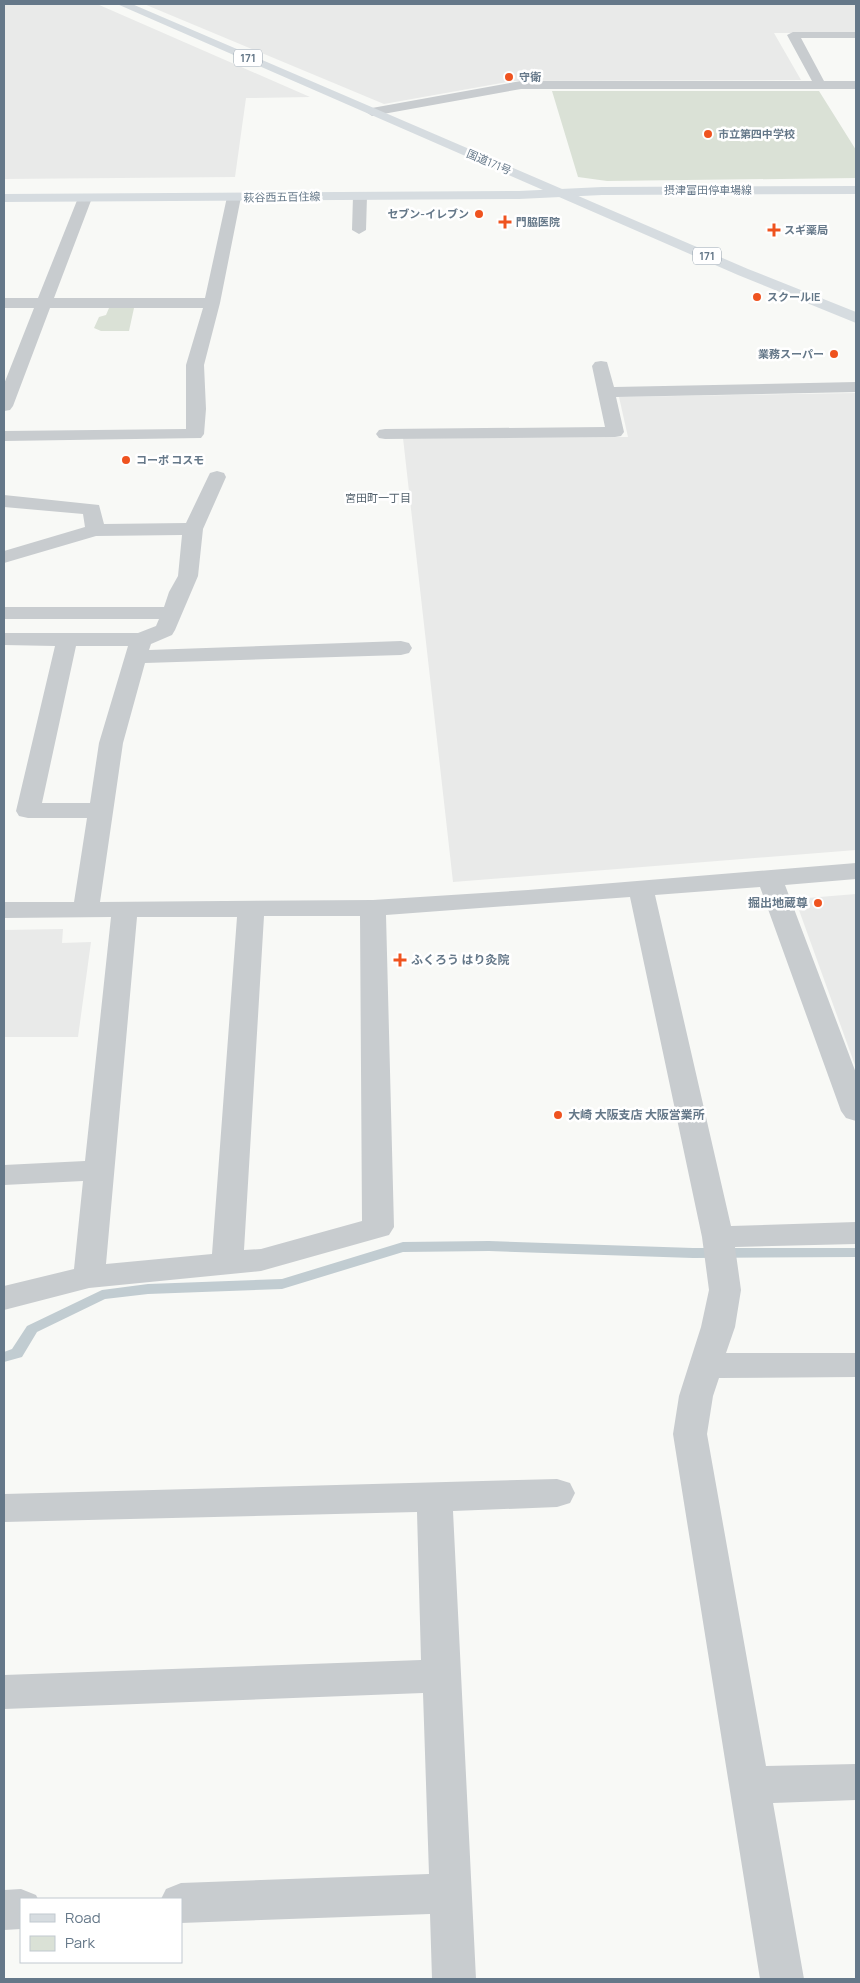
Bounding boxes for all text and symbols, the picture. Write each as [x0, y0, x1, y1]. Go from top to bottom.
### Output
road number: 171 [234, 49, 262, 66]
place label: 守衛 [519, 69, 541, 84]
marker: 守衛 [503, 71, 515, 83]
place label: 市立第四中学校 [718, 126, 795, 141]
marker: 市立第四中学校 [702, 128, 714, 140]
street label: 国道171号 [465, 145, 514, 178]
street label: 摂津富田停車場線 [664, 182, 752, 197]
street label: 萩谷西五百住線 [243, 188, 321, 205]
place label: セブン-イレブン [387, 206, 469, 221]
marker: セブン-イレブン [473, 208, 485, 220]
place label: 門脇医院 [516, 214, 560, 229]
marker: 門脇医院 [498, 215, 512, 229]
place label: スギ薬局 [784, 222, 828, 237]
marker: スギ薬局 [768, 224, 780, 236]
road number: 171 [693, 248, 721, 264]
place label: スクールIE [767, 289, 821, 304]
marker: スクールIE [751, 291, 763, 303]
place label: 業務スーパー [758, 346, 824, 361]
marker: 業務スーパー [828, 348, 840, 360]
place label: コーポ コスモ [136, 452, 204, 467]
marker: コーポ コスモ [120, 454, 132, 466]
district label: 宮田町一丁目 [345, 490, 411, 505]
place label: 掘出地蔵尊 [748, 894, 808, 911]
marker: 掘出地蔵尊 [812, 897, 824, 909]
place label: ふくろう はり灸院 [411, 951, 509, 968]
marker: ふくろう はり灸院 [393, 953, 407, 967]
place label: 大崎 大阪支店 大阪営業所 [568, 1106, 705, 1123]
marker: 大崎 大阪支店 大阪営業所 [552, 1109, 564, 1121]
legend [20, 1898, 182, 1963]
text: Road [65, 1907, 101, 1928]
text: Park [65, 1932, 95, 1953]

